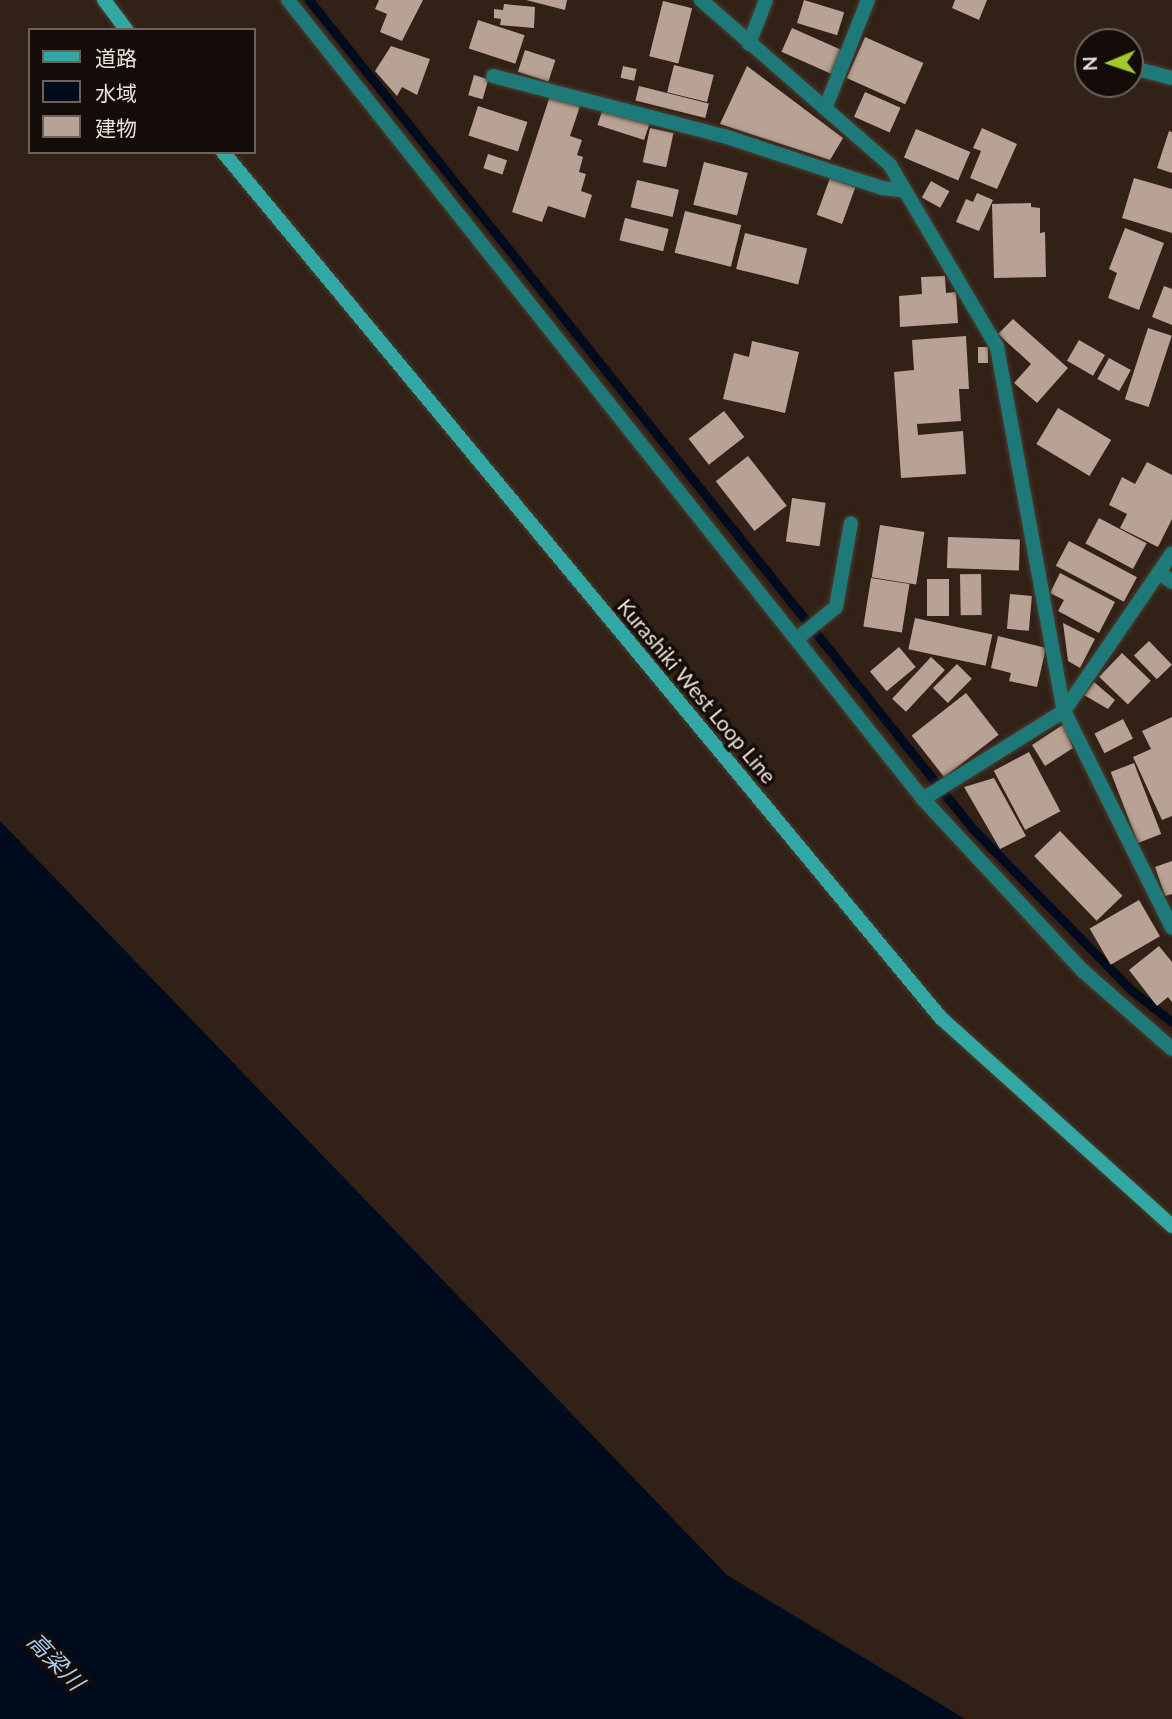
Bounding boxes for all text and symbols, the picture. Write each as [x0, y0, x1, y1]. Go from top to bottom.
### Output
legend [28, 28, 256, 154]
north arrow [1074, 28, 1144, 98]
text: 道路 [95, 45, 137, 70]
text: N [1078, 56, 1101, 71]
text: 水域 [95, 80, 137, 105]
text: 建物 [95, 115, 137, 140]
street label: Kurashiki West Loop Line [612, 594, 782, 788]
water label: 高梁川 [22, 1627, 90, 1695]

